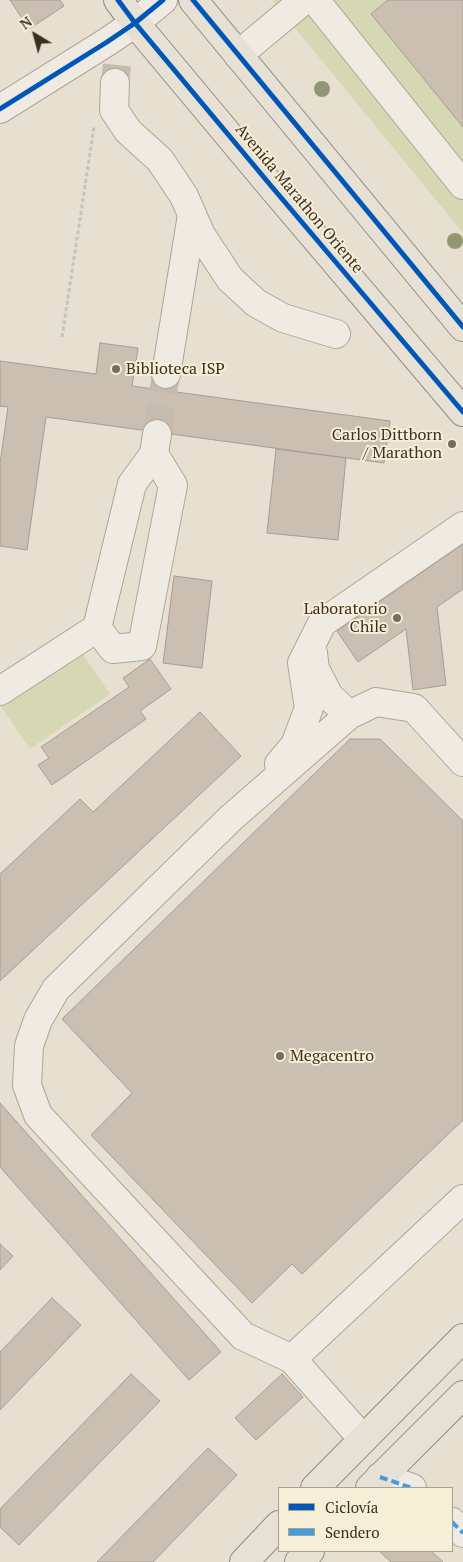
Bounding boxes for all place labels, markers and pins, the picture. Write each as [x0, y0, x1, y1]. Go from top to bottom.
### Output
place label: Biblioteca ISP [126, 359, 225, 379]
marker: Biblioteca ISP [110, 363, 122, 375]
place label: Carlos Dittborn / Marathon [332, 425, 442, 463]
marker: Carlos Dittborn / Marathon [446, 438, 458, 450]
place label: Laboratorio Chile [304, 599, 387, 637]
marker: Laboratorio Chile [391, 612, 403, 624]
place label: Megacentro [290, 1046, 374, 1066]
marker: Megacentro [274, 1050, 286, 1062]

